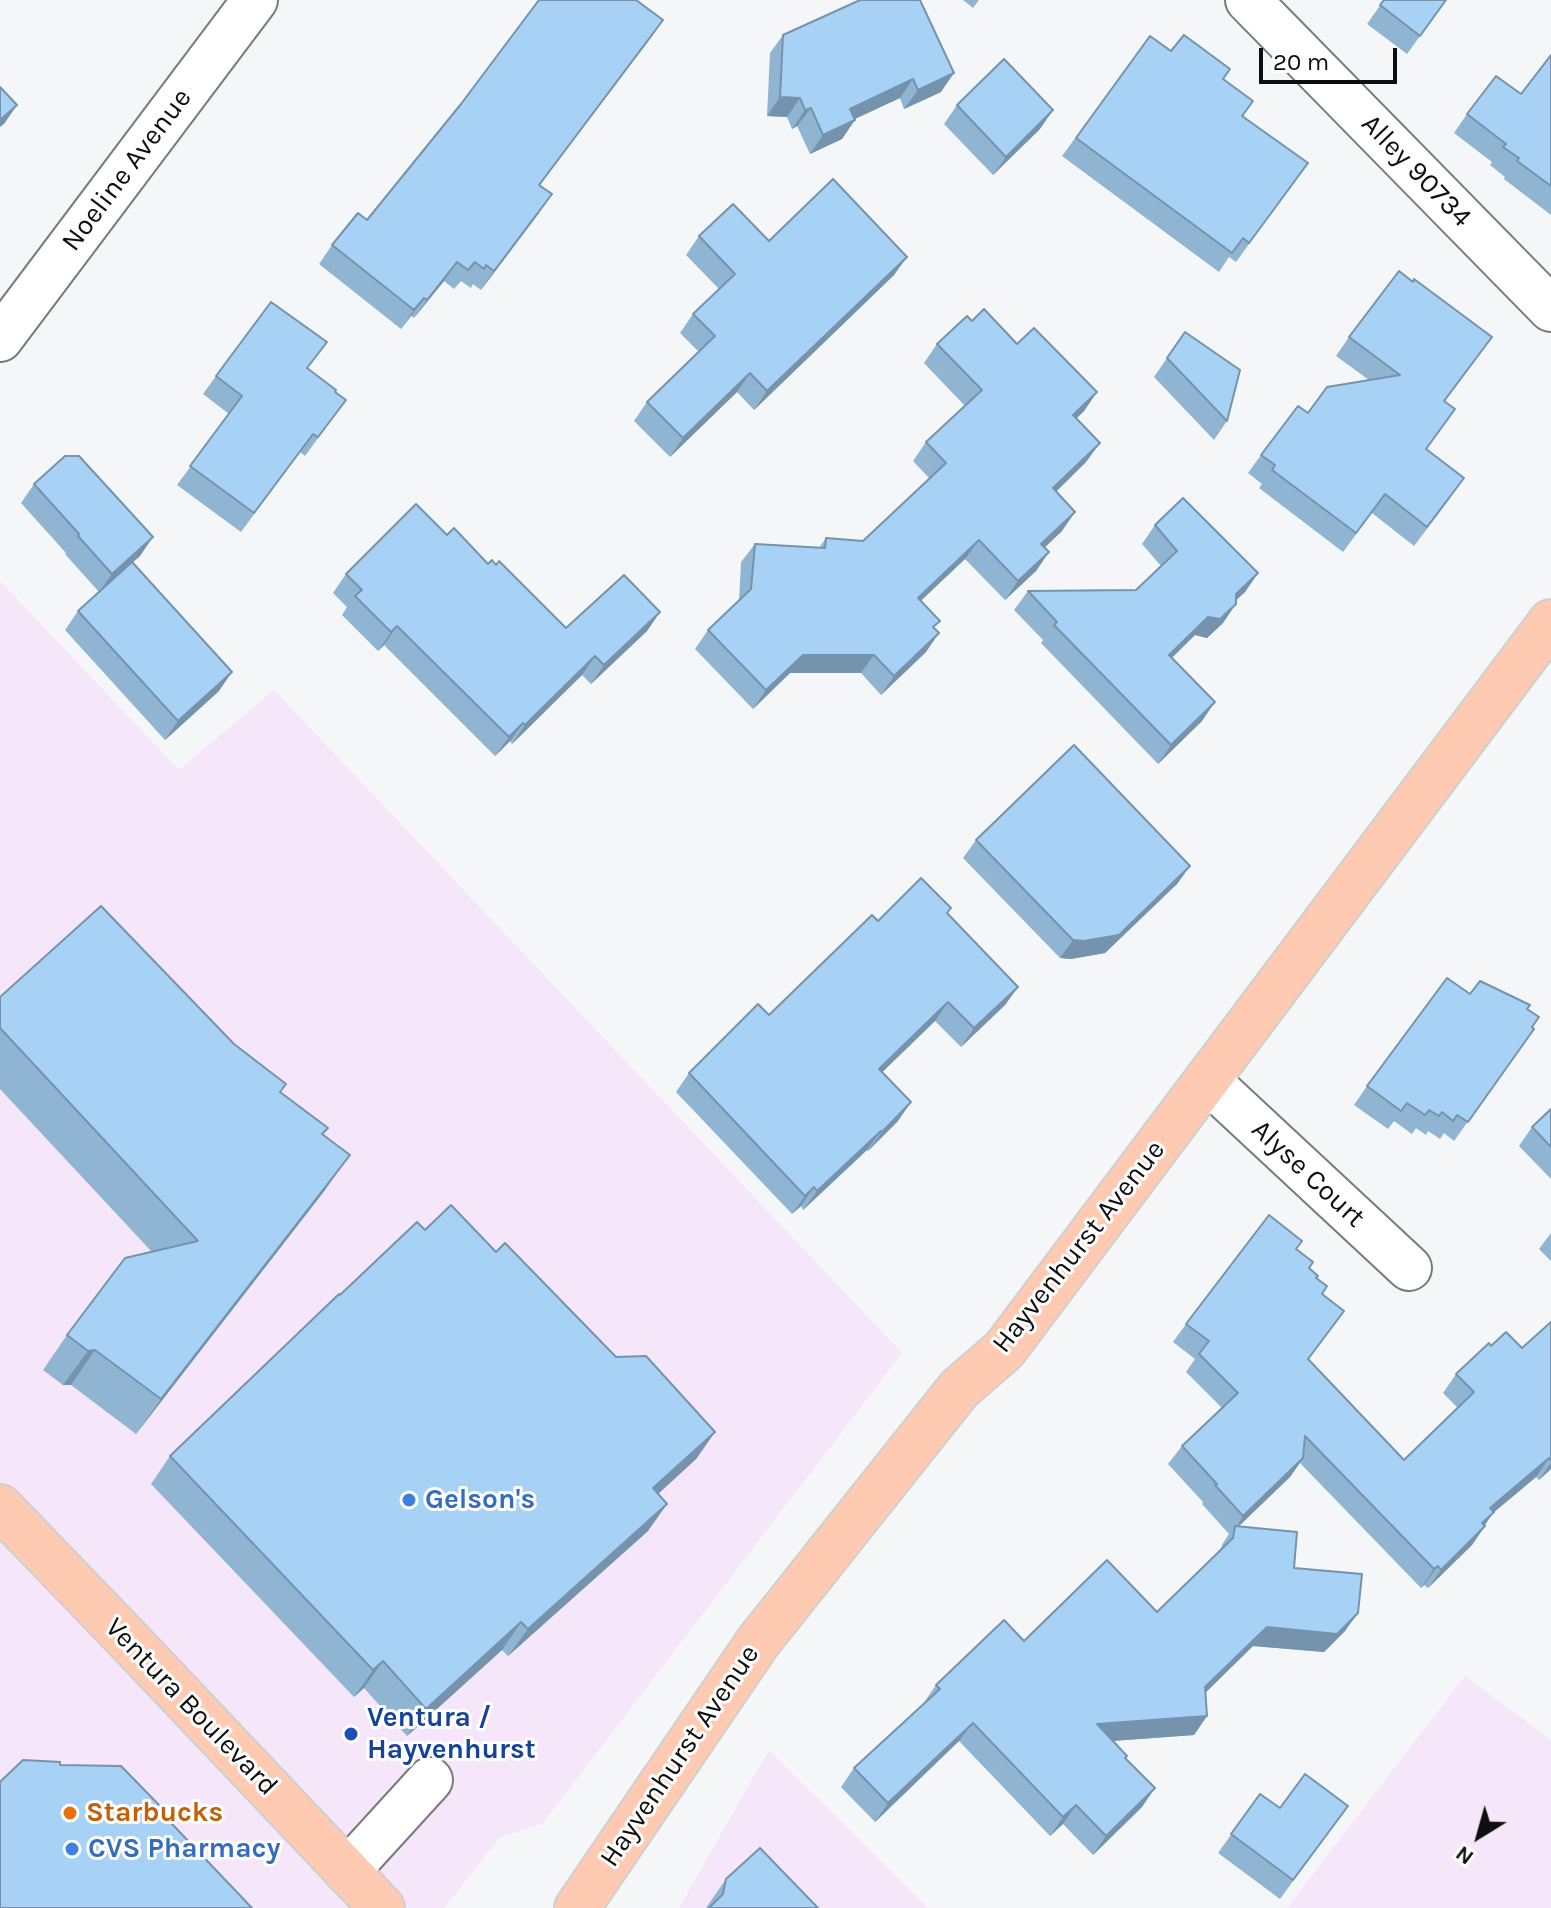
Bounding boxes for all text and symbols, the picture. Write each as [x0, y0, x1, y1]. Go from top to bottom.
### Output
scale bar [1263, 32, 1401, 82]
text: 20 m [1273, 48, 1329, 76]
street label: Noeline Avenue [55, 82, 199, 258]
street label: Alley 90734 [1354, 108, 1478, 234]
street label: Alyse Court [1244, 1113, 1372, 1235]
street label: Hayvenhurst Avenue [986, 1134, 1172, 1360]
place label: Gelson's [425, 1483, 535, 1517]
marker: Gelson's [400, 1491, 418, 1509]
street label: Ventura Boulevard [98, 1611, 284, 1803]
street label: Hayvenhurst Avenue [593, 1639, 767, 1873]
place label: Ventura / Hayvenhurst [367, 1701, 536, 1767]
marker: Ventura / Hayvenhurst [342, 1725, 360, 1743]
place label: Starbucks [86, 1796, 223, 1830]
north arrow [1439, 1796, 1519, 1876]
marker: Starbucks [61, 1804, 79, 1822]
place label: CVS Pharmacy [88, 1832, 280, 1866]
marker: CVS Pharmacy [63, 1840, 81, 1858]
text: N [1450, 1840, 1479, 1870]

